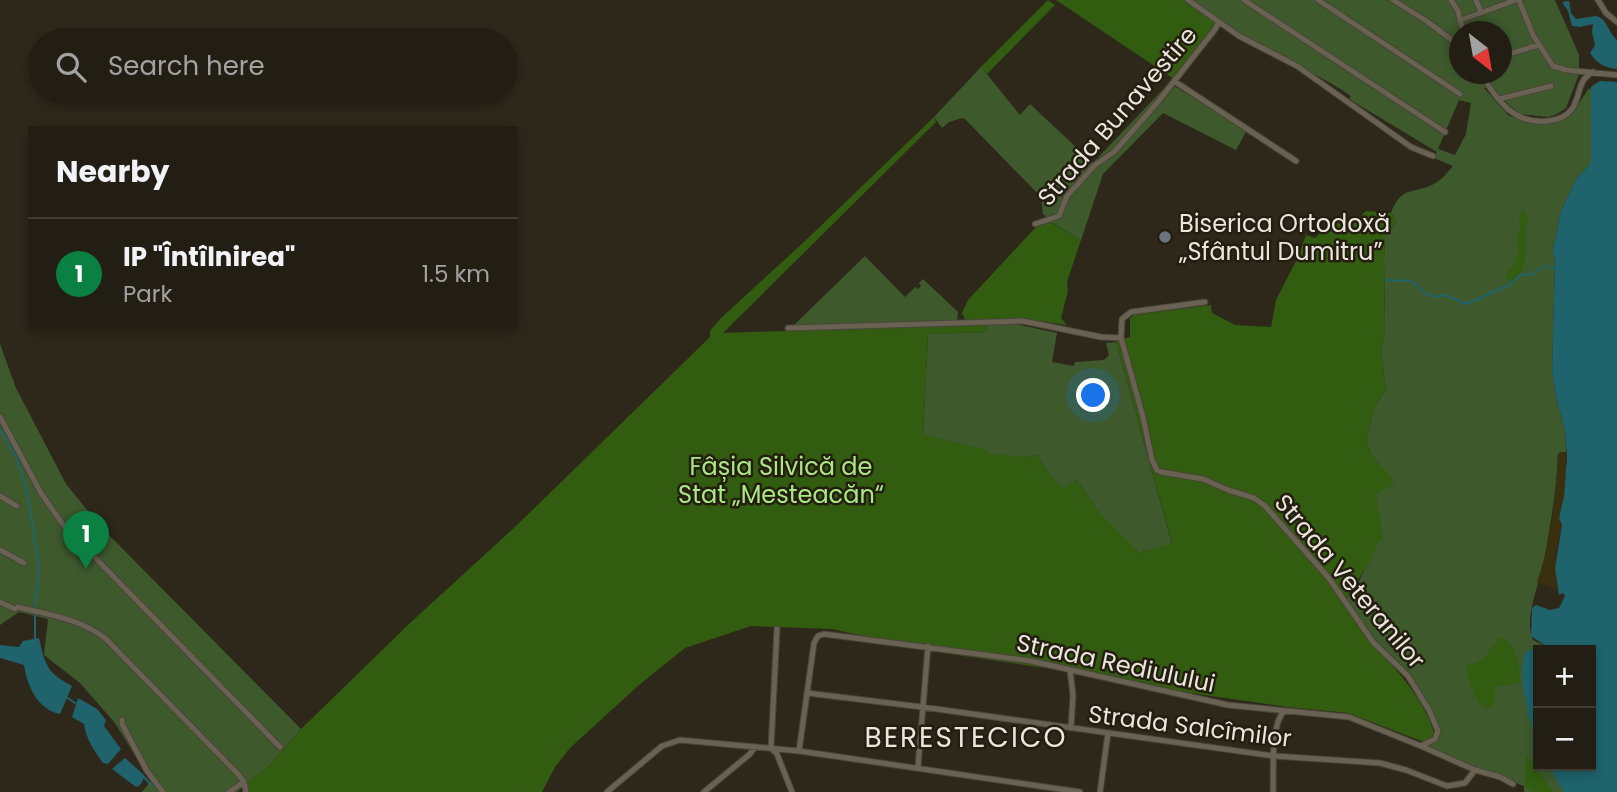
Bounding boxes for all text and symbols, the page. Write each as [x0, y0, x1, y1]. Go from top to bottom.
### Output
street label: Strada Bunavestire [1030, 19, 1204, 213]
north arrow [1449, 21, 1512, 84]
search box [28, 28, 518, 105]
icon: search [52, 48, 90, 86]
text: Search here [108, 48, 265, 84]
text: Nearby [56, 150, 170, 193]
place label: Biserica Ortodoxă „Sfântul Dumitru” [1178, 207, 1390, 268]
marker: Biserica Ortodoxă „Sfântul Dumitru” [1157, 229, 1173, 245]
text: IP "Întîlnirea" [123, 239, 296, 275]
text: 1 [75, 258, 83, 290]
text: 1.5 km [422, 258, 490, 290]
text: Park [123, 278, 172, 310]
your location [1076, 378, 1110, 412]
park label: Fâșia Silvică de Stat „Mesteacăn“ [678, 450, 884, 511]
street label: Strada Veteranilor [1267, 487, 1433, 675]
pin: 1 [63, 511, 109, 569]
street label: Strada Rediulului [1014, 626, 1218, 700]
map controls [1533, 645, 1596, 771]
button: + [1533, 645, 1596, 708]
street label: Strada Salcîmilor [1087, 697, 1293, 755]
button: − [1533, 708, 1596, 771]
district label: BERESTECICO [865, 718, 1068, 757]

